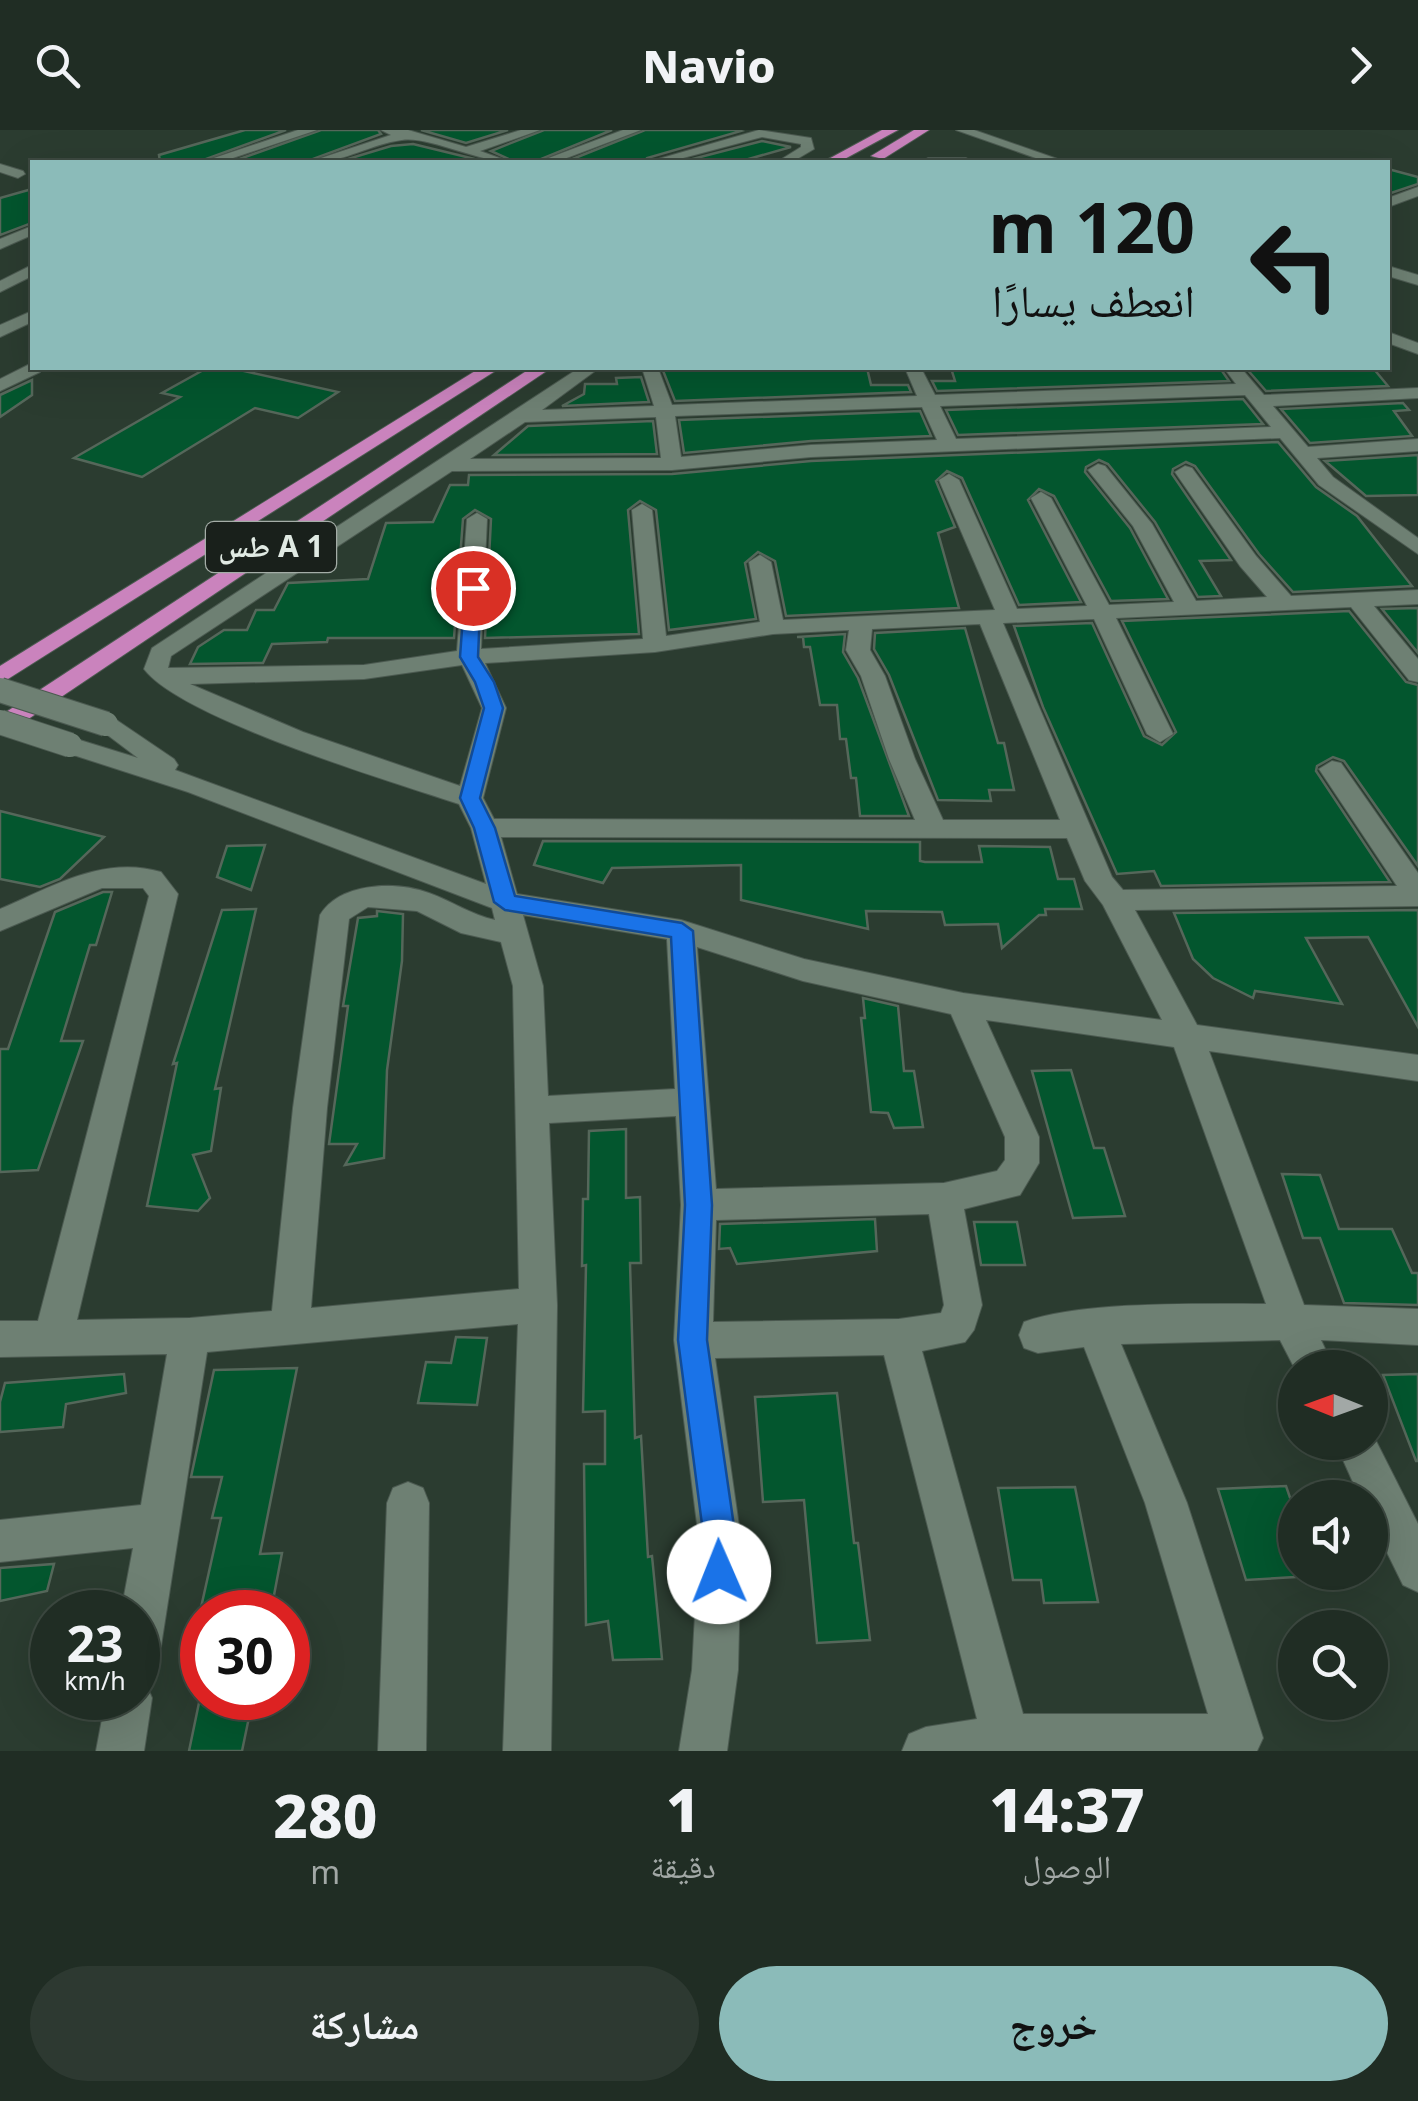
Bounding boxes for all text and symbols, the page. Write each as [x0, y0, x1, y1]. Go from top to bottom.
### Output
text: Navio [642, 35, 776, 96]
icon: search [30, 38, 85, 93]
icon: forward [1333, 38, 1388, 93]
text: 120 m [988, 178, 1195, 274]
icon: left [1230, 200, 1360, 330]
text: انعطف يسارًا [992, 269, 1195, 330]
road number: طس A 1 [206, 522, 336, 572]
pin [431, 546, 516, 631]
icon: arrive [446, 561, 501, 616]
north arrow [1278, 1350, 1388, 1460]
map controls [1278, 1350, 1388, 1720]
button: sound [1278, 1480, 1388, 1590]
position arrow [667, 1520, 771, 1624]
speed limit sign: 30 [180, 1590, 310, 1720]
text: 23 [66, 1609, 124, 1677]
button: search [1278, 1610, 1388, 1720]
text: km/h [64, 1663, 126, 1697]
text: 1 [666, 1768, 700, 1850]
text: 14:37 [989, 1768, 1145, 1850]
text: 280 [273, 1774, 377, 1856]
text: دقيقة [651, 1844, 716, 1887]
text: الوصول [1023, 1844, 1111, 1887]
text: m [310, 1850, 340, 1893]
button: مشاركة [30, 1966, 699, 2081]
button: خروج [719, 1966, 1388, 2081]

